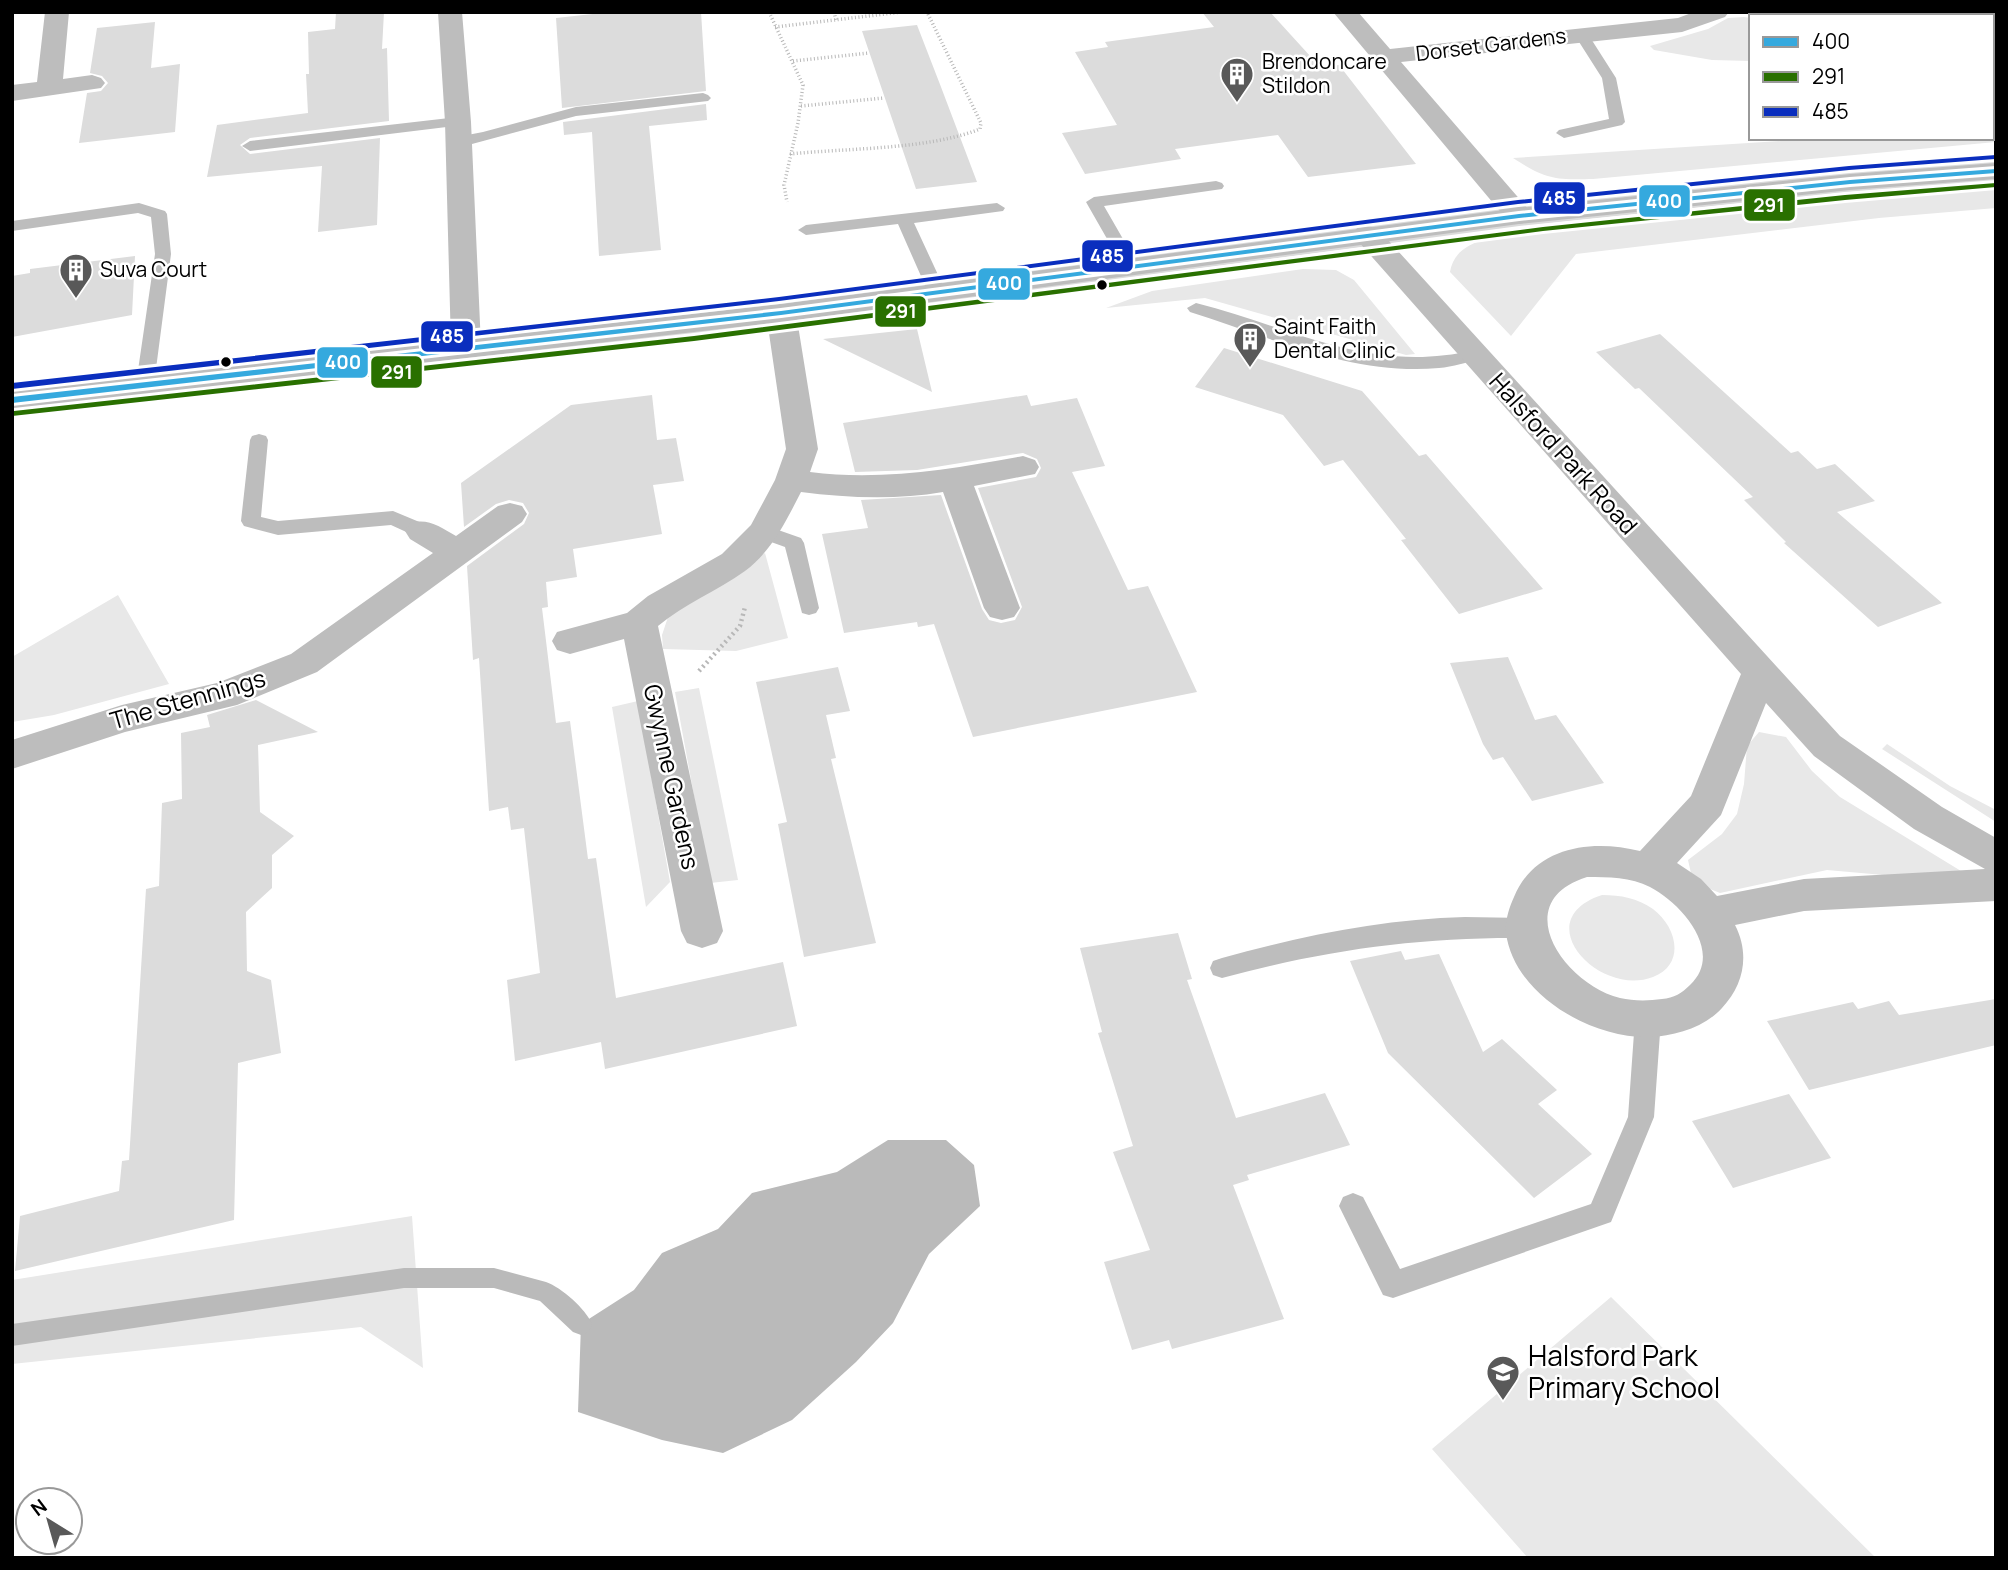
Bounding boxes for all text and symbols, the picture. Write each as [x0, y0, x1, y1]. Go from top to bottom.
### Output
legend [1749, 14, 1994, 140]
street label: Dorset Gardens [1414, 21, 1568, 67]
text: 400 [1812, 27, 1850, 55]
place label: Brendoncare Stildon [1262, 47, 1387, 99]
building icon: Brendoncare Stildon [1218, 55, 1256, 104]
text: 291 [1812, 62, 1845, 90]
text: 485 [1812, 97, 1849, 125]
line badge: 485 [1533, 181, 1586, 215]
line badge: 400 [1638, 184, 1691, 218]
text: 485 [1542, 185, 1576, 211]
text: 400 [1646, 188, 1682, 214]
line badge: 291 [1743, 188, 1796, 222]
text: 291 [1753, 192, 1785, 218]
line badge: 485 [1081, 239, 1134, 273]
text: 485 [1090, 243, 1124, 269]
building icon: Suva Court [57, 251, 95, 300]
place label: Suva Court [100, 255, 207, 283]
line badge: 400 [977, 267, 1031, 301]
text: 400 [986, 270, 1022, 296]
unlabelled marker [1095, 278, 1109, 292]
line badge: 291 [874, 295, 927, 328]
text: 291 [885, 298, 917, 324]
place label: Saint Faith Dental Clinic [1274, 312, 1396, 364]
line badge: 485 [420, 320, 474, 353]
building icon: Saint Faith Dental Clinic [1231, 320, 1269, 369]
text: 485 [430, 323, 464, 349]
line badge: 400 [316, 346, 369, 379]
text: 400 [325, 349, 361, 375]
unlabelled marker [219, 355, 233, 369]
line badge: 291 [370, 355, 423, 389]
text: 291 [381, 359, 413, 385]
street label: Halsford Park Road [1483, 365, 1646, 541]
street label: The Stennings [106, 661, 269, 736]
street label: Gwynne Gardens [637, 681, 708, 872]
place label: Halsford Park Primary School [1528, 1336, 1720, 1406]
school or university icon: Halsford Park Primary School [1484, 1353, 1522, 1402]
north arrow [14, 1486, 84, 1556]
text: N [25, 1493, 52, 1522]

